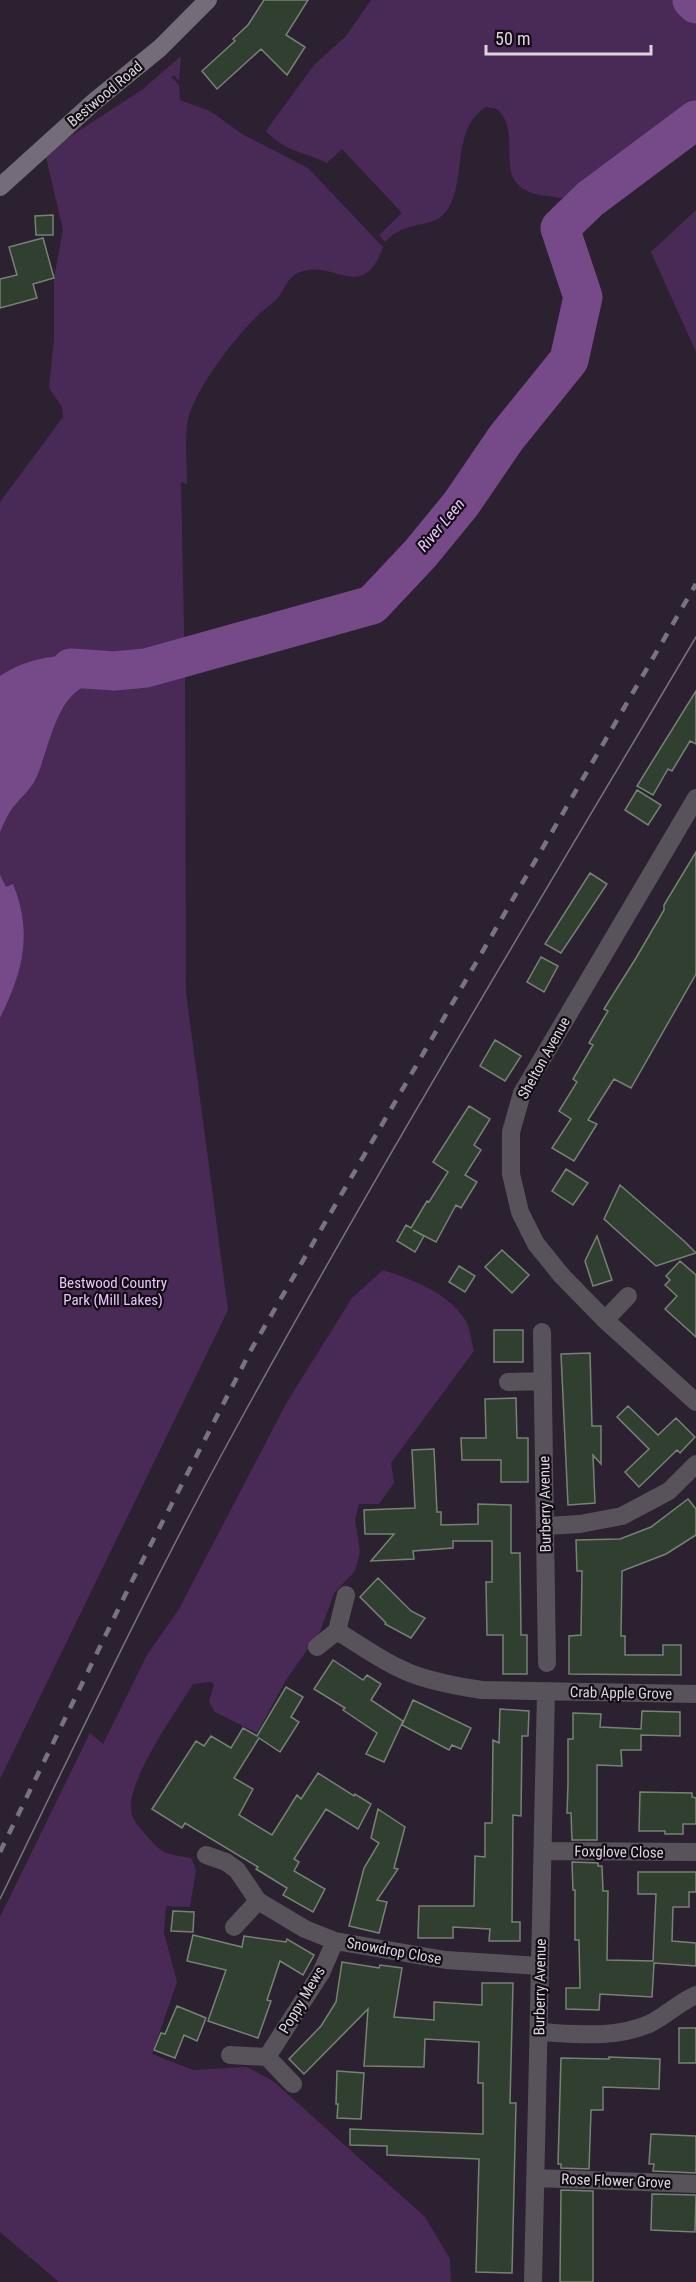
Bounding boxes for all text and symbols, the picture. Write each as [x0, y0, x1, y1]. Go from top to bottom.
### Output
scale bar [486, 18, 651, 56]
text: 50 m [495, 28, 530, 49]
street label: Bestwood Road [64, 57, 146, 131]
water label: River Leen [413, 495, 469, 555]
street label: Shelton Avenue [514, 1014, 574, 1102]
park label: Bestwood Country Park (Mill Lakes) [59, 1274, 167, 1309]
street label: Burberry Avenue [535, 1456, 555, 1552]
street label: Crab Apple Grove [570, 1683, 672, 1703]
street label: Foxglove Close [574, 1842, 664, 1862]
street label: Snowdrop Close [345, 1934, 443, 1968]
street label: Burberry Avenue [530, 1939, 550, 2035]
street label: Poppy Mews [275, 1963, 329, 2037]
street label: Rose Flower Grove [561, 2170, 671, 2192]

